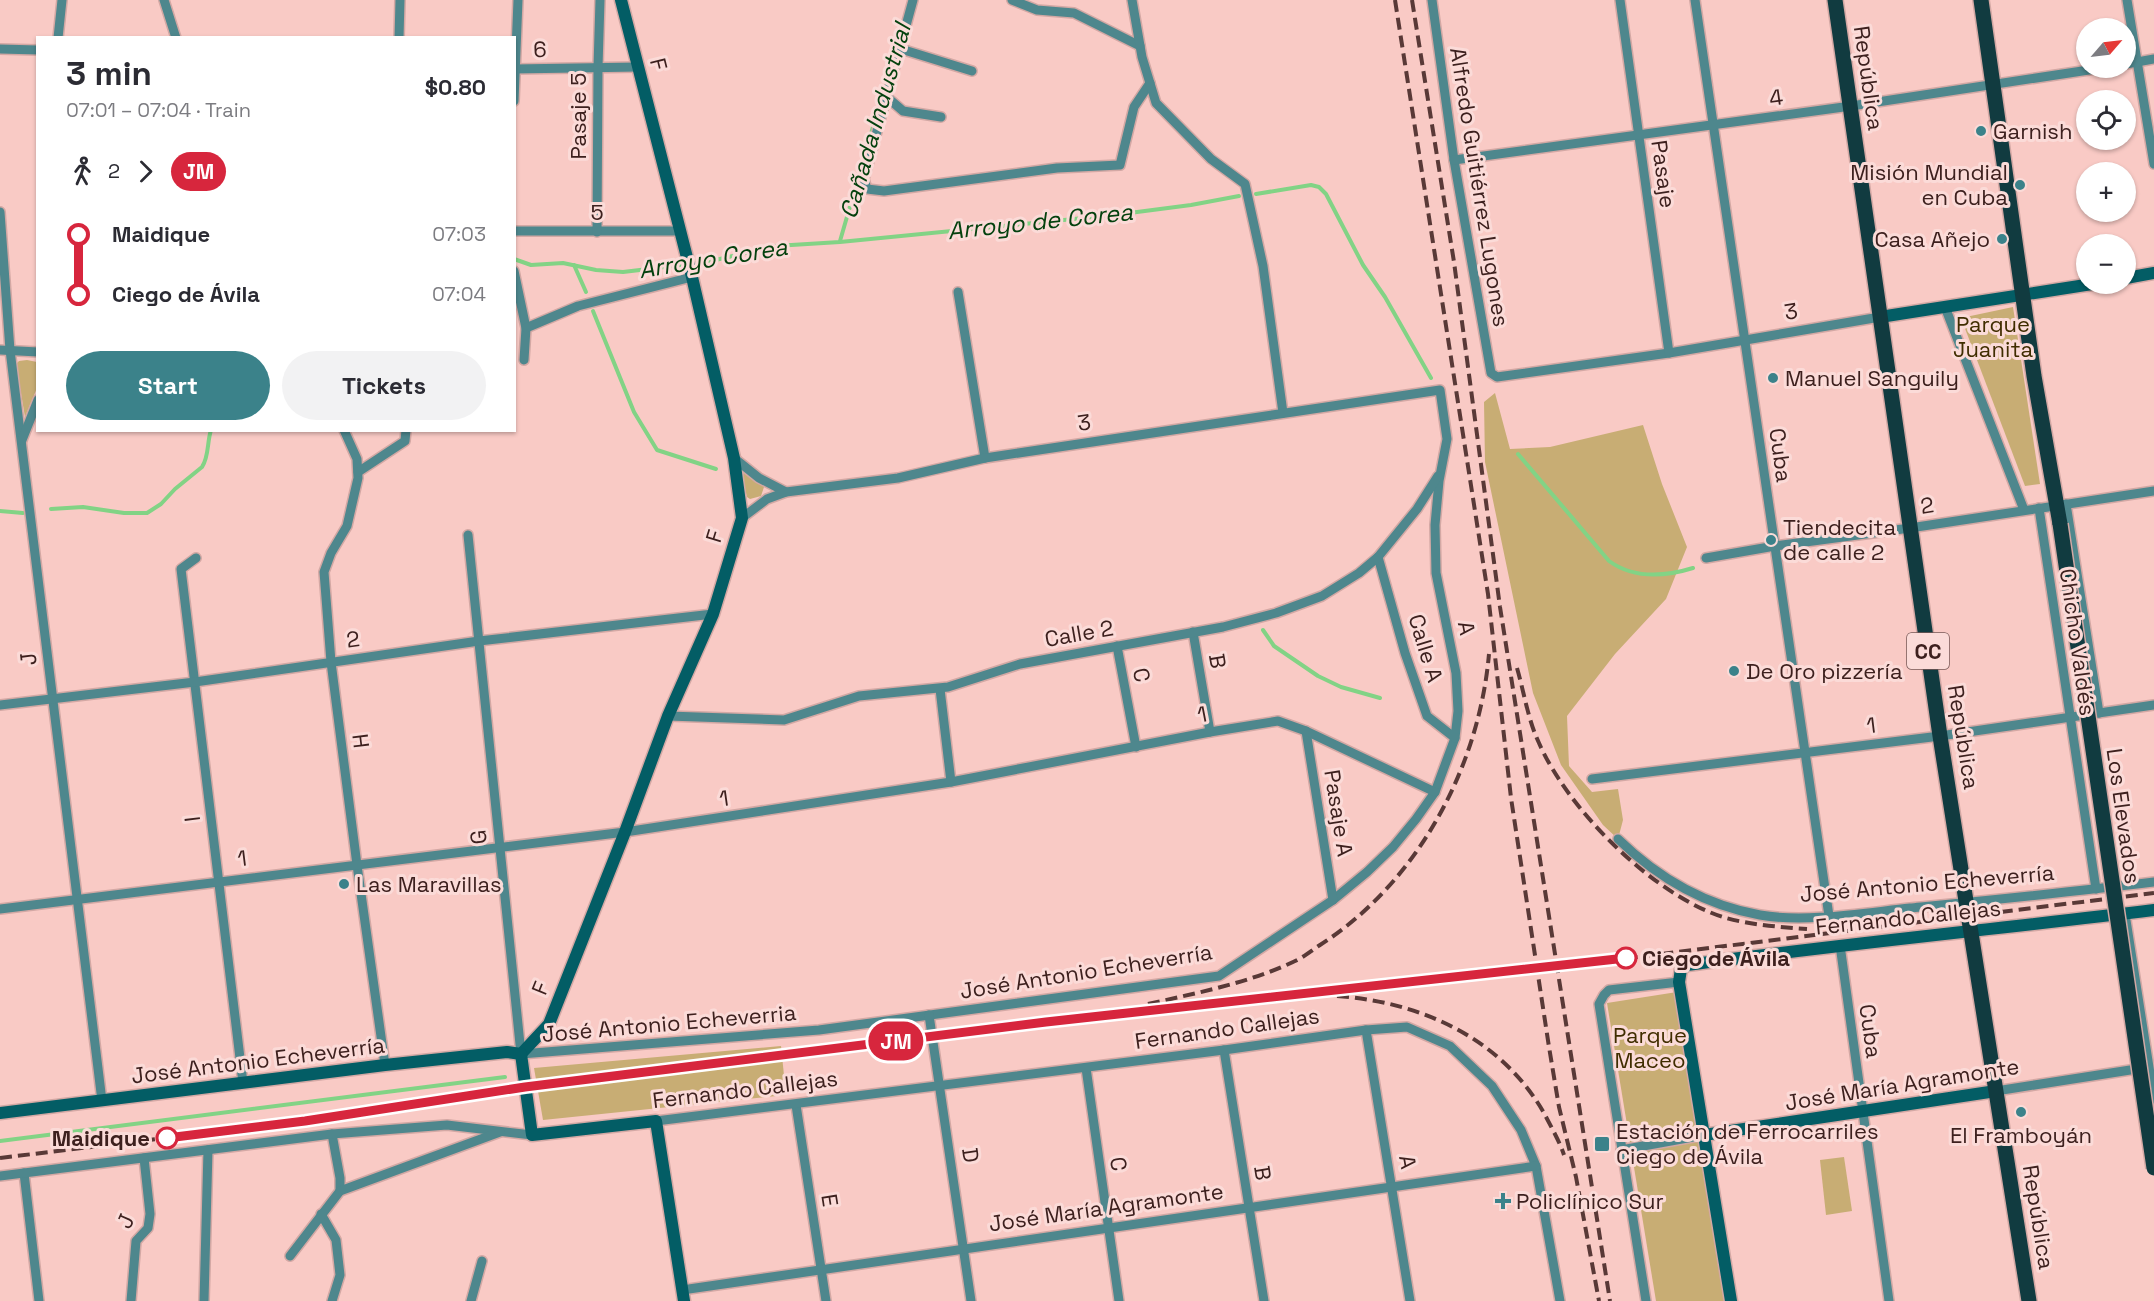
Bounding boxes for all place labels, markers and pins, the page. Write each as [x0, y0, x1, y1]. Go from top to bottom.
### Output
place label: Garnish [1993, 117, 2072, 145]
marker: Garnish [1974, 124, 1988, 138]
place label: Misión Mundial en Cuba [1850, 158, 2008, 211]
marker: Misión Mundial en Cuba [2013, 178, 2027, 192]
place label: Casa Añejo [1874, 225, 1990, 253]
marker: Casa Añejo [1995, 232, 2009, 246]
place label: Manuel Sanguily [1785, 364, 1959, 392]
marker: Manuel Sanguily [1766, 371, 1780, 385]
place label: Tiendecita de calle 2 [1783, 513, 1896, 566]
marker: Tiendecita de calle 2 [1764, 533, 1778, 547]
place label: De Oro pizzería [1746, 657, 1903, 685]
marker: De Oro pizzería [1727, 664, 1741, 678]
place label: Las Maravillas [356, 870, 502, 898]
marker: Las Maravillas [337, 877, 351, 891]
place label: Ciego de Ávila [1642, 944, 1790, 972]
marker: Ciego de Ávila [1615, 947, 1637, 969]
marker: El Framboyán [2014, 1105, 2028, 1119]
place label: Estación de Ferrocarriles Ciego de Ávila [1616, 1117, 1879, 1170]
place label: El Framboyán [1950, 1121, 2092, 1149]
place label: Maidique [52, 1124, 150, 1152]
marker: Maidique [156, 1127, 178, 1149]
marker: Estación de Ferrocarriles Ciego de Ávila [1593, 1135, 1611, 1153]
place label: Policlínico Sur [1516, 1187, 1664, 1215]
marker: Policlínico Sur [1494, 1192, 1512, 1210]

